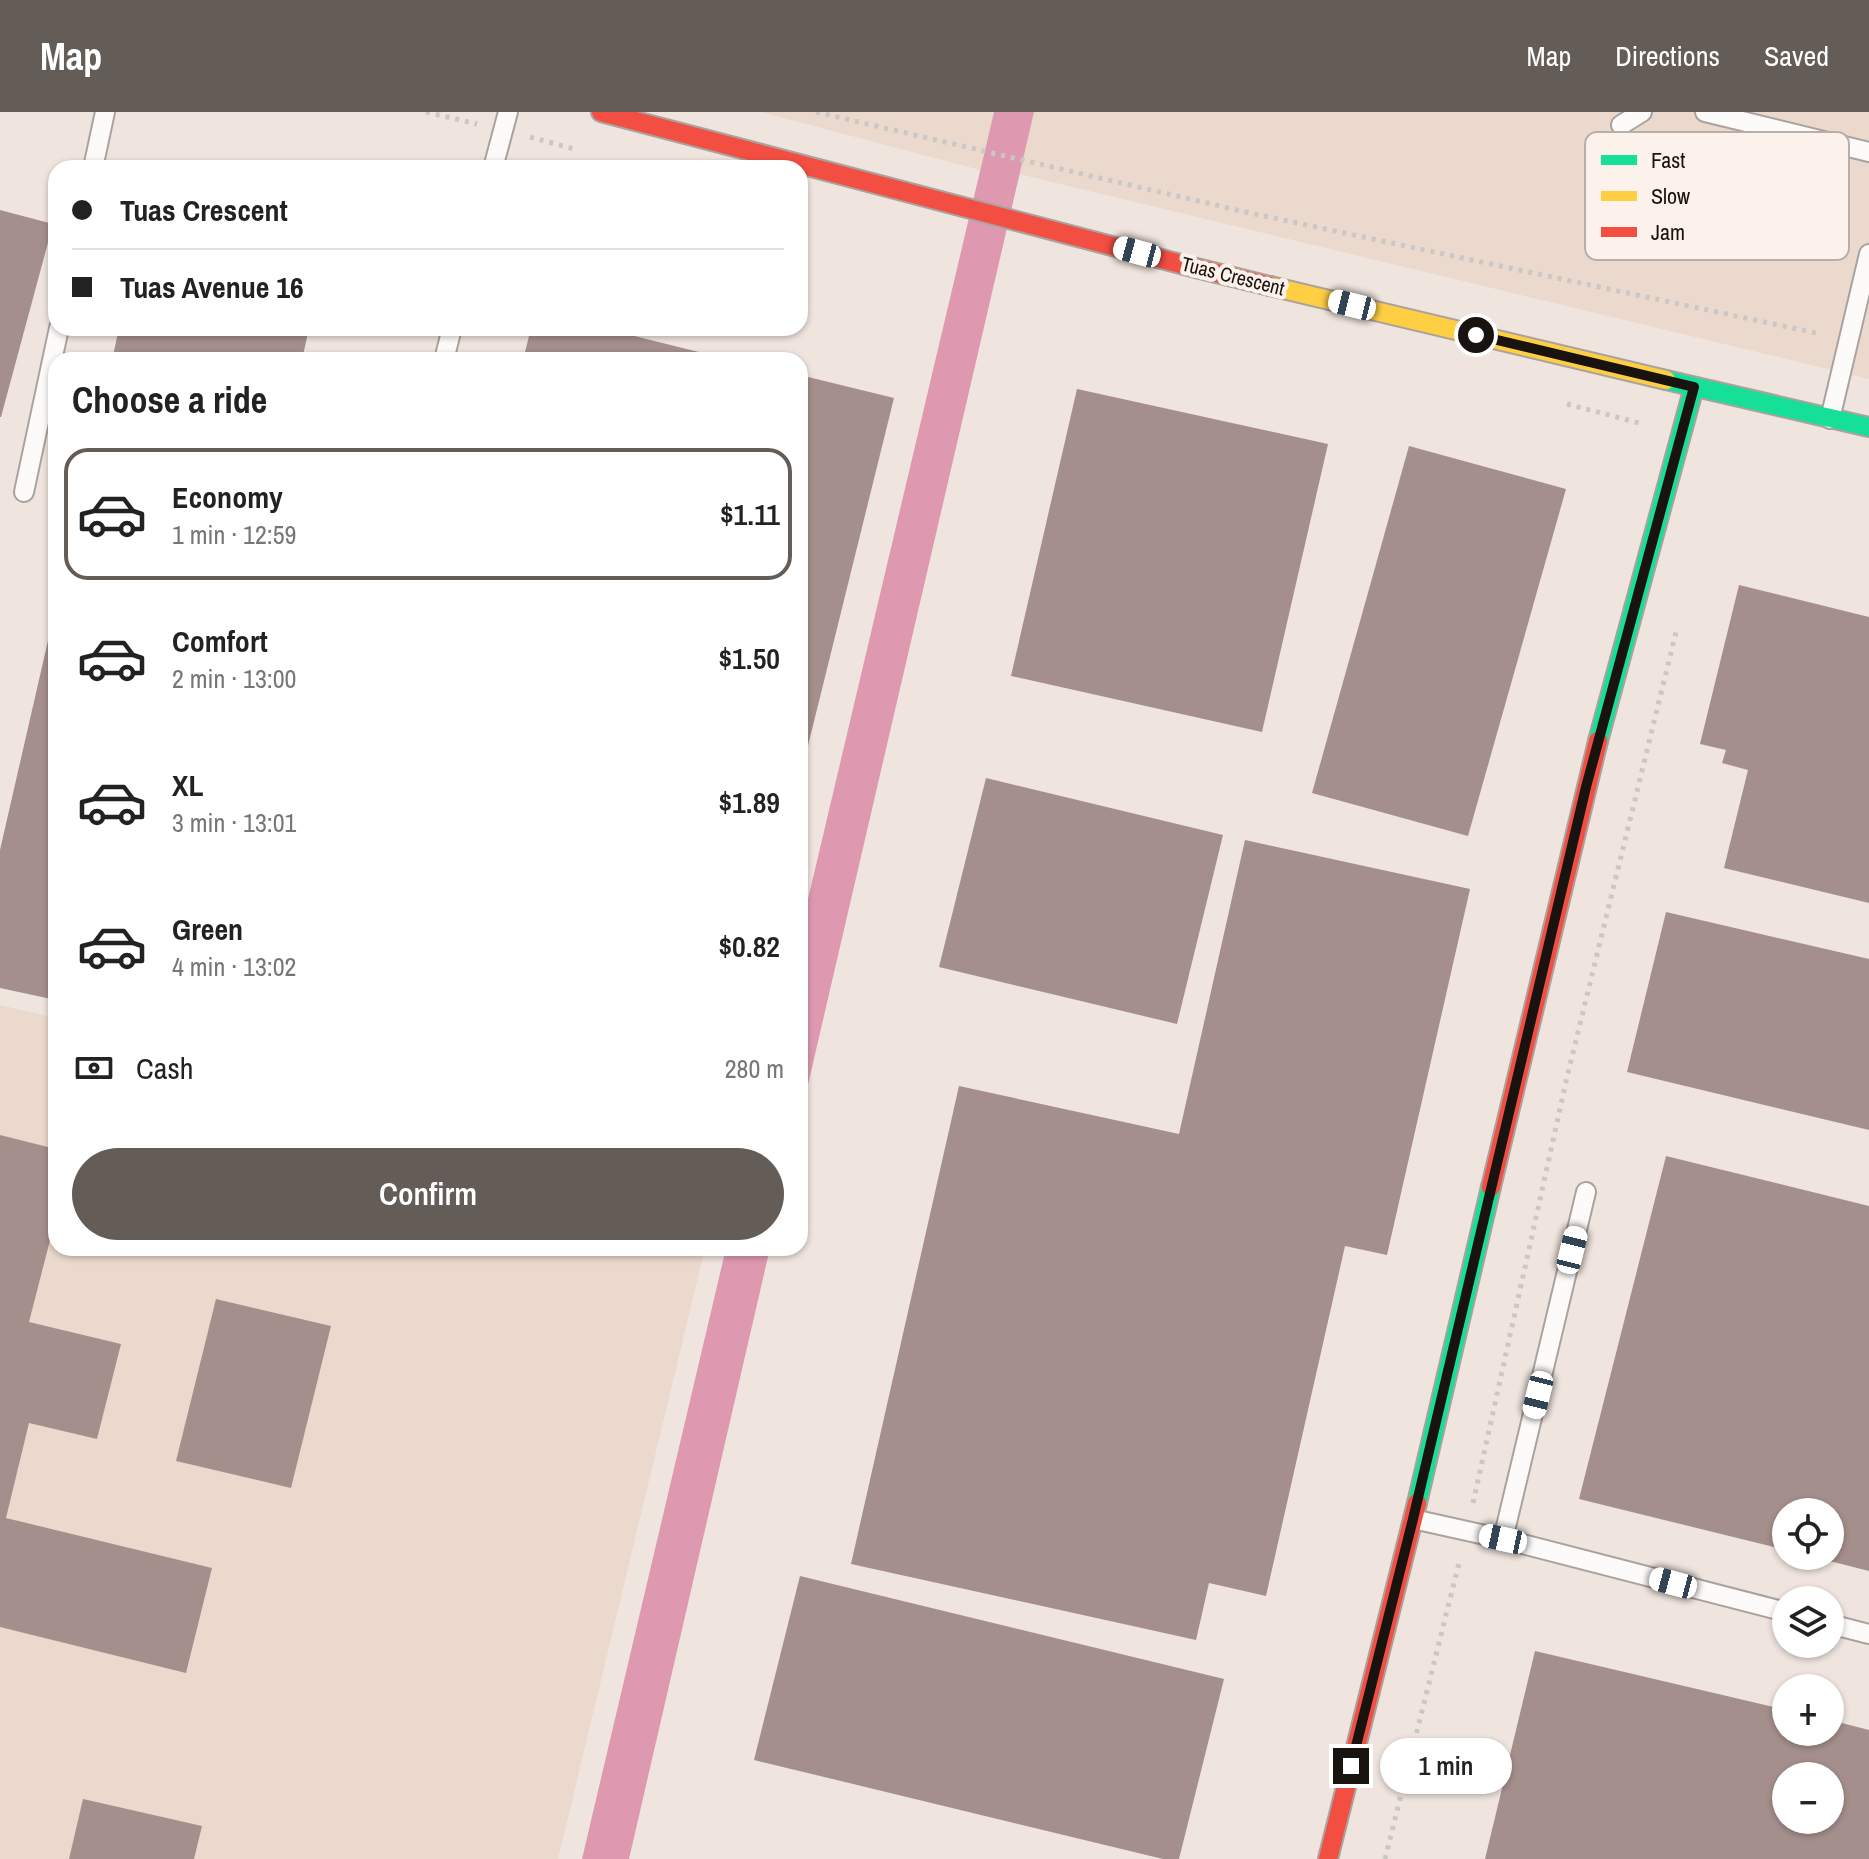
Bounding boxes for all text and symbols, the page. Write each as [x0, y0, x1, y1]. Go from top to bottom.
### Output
text: Map [40, 31, 102, 82]
text: Map [1527, 37, 1571, 75]
text: Directions [1615, 37, 1720, 75]
text: Saved [1764, 37, 1829, 75]
legend [1585, 132, 1849, 260]
text: Fast [1651, 145, 1685, 175]
text: Slow [1651, 181, 1690, 211]
text: Tuas Crescent [120, 190, 288, 230]
text: Jam [1651, 217, 1685, 247]
car [1111, 234, 1163, 270]
street label: Tuas Crescent [1179, 250, 1288, 301]
text: Tuas Avenue 16 [120, 267, 304, 307]
car [1326, 288, 1378, 322]
route start [1458, 317, 1494, 353]
text: Choose a ride [72, 376, 267, 424]
text: Economy [172, 477, 283, 517]
icon: car [76, 478, 148, 550]
text: $1.11 [720, 494, 780, 534]
text: 1 min · 12:59 [172, 517, 296, 552]
text: Comfort [172, 621, 268, 661]
icon: car [76, 622, 148, 694]
text: $1.50 [718, 638, 780, 678]
text: 2 min · 13:00 [172, 661, 296, 696]
text: XL [172, 765, 203, 805]
icon: car [76, 766, 148, 838]
text: $1.89 [718, 782, 780, 822]
text: 3 min · 13:01 [172, 805, 296, 840]
text: Green [172, 909, 243, 949]
icon: car [76, 910, 148, 982]
text: $0.82 [718, 926, 780, 966]
text: 4 min · 13:02 [172, 949, 296, 984]
icon: cash [72, 1046, 116, 1090]
text: Cash [136, 1048, 193, 1088]
text: 280 m [725, 1051, 784, 1086]
button: Confirm [72, 1148, 784, 1240]
car [1555, 1224, 1589, 1276]
car [1521, 1369, 1555, 1421]
map controls [1772, 1498, 1844, 1834]
button: locate [1772, 1498, 1844, 1570]
car [1477, 1522, 1529, 1556]
car [1647, 1565, 1699, 1601]
button: layers [1772, 1586, 1844, 1658]
button: + [1772, 1674, 1844, 1746]
callout: 1 min [1379, 1738, 1511, 1794]
route end [1333, 1748, 1369, 1784]
text: 1 min [1419, 1748, 1473, 1783]
button: − [1772, 1762, 1844, 1834]

